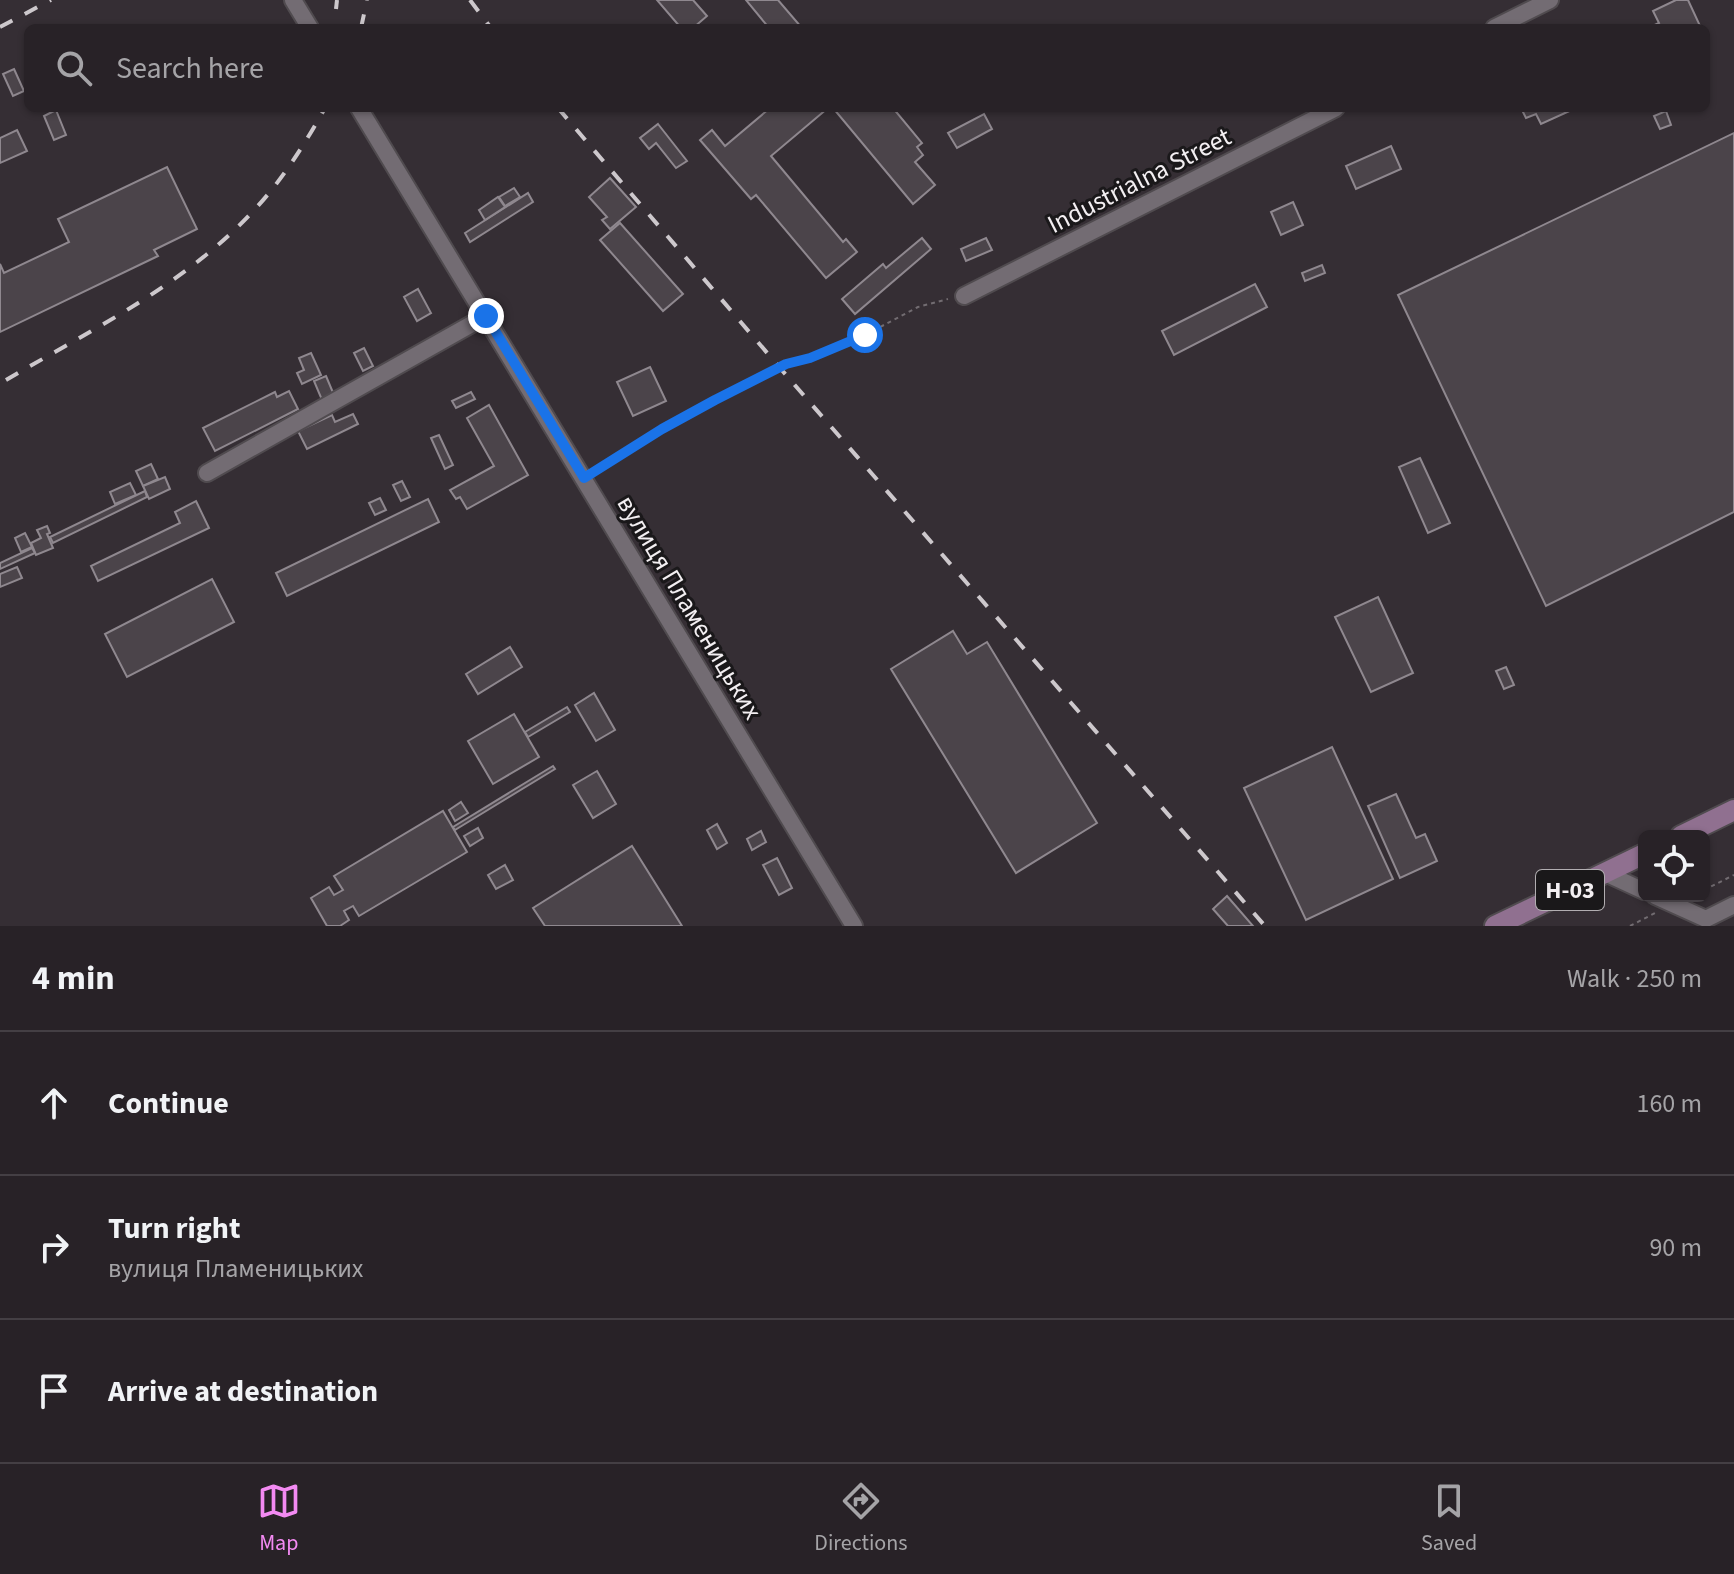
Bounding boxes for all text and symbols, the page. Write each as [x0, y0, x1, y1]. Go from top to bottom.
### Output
search box [24, 24, 1710, 112]
icon: search [52, 46, 96, 90]
text: Search here [116, 47, 264, 90]
street label: Industrialna Street [1041, 118, 1238, 243]
route end [468, 298, 504, 334]
route start [847, 317, 883, 353]
street label: вулиця Пламеницьких [608, 488, 771, 727]
map controls [1638, 830, 1710, 902]
button: locate [1638, 830, 1710, 902]
road number: Н-03 [1536, 870, 1604, 910]
text: 4 min [32, 954, 115, 1003]
text: Walk · 250 m [1567, 960, 1702, 997]
icon: ahead [32, 1081, 76, 1125]
text: Continue [108, 1082, 229, 1125]
text: 160 m [1636, 1085, 1702, 1122]
text: Turn right [108, 1207, 240, 1250]
icon: right [32, 1225, 76, 1269]
text: 90 m [1649, 1229, 1702, 1266]
text: вулиця Пламеницьких [108, 1250, 363, 1287]
icon: arrive [32, 1369, 76, 1413]
text: Arrive at destination [108, 1370, 378, 1413]
tab: Map [257, 1479, 301, 1559]
tab: Directions [814, 1479, 907, 1559]
tab: Saved [1421, 1479, 1477, 1559]

